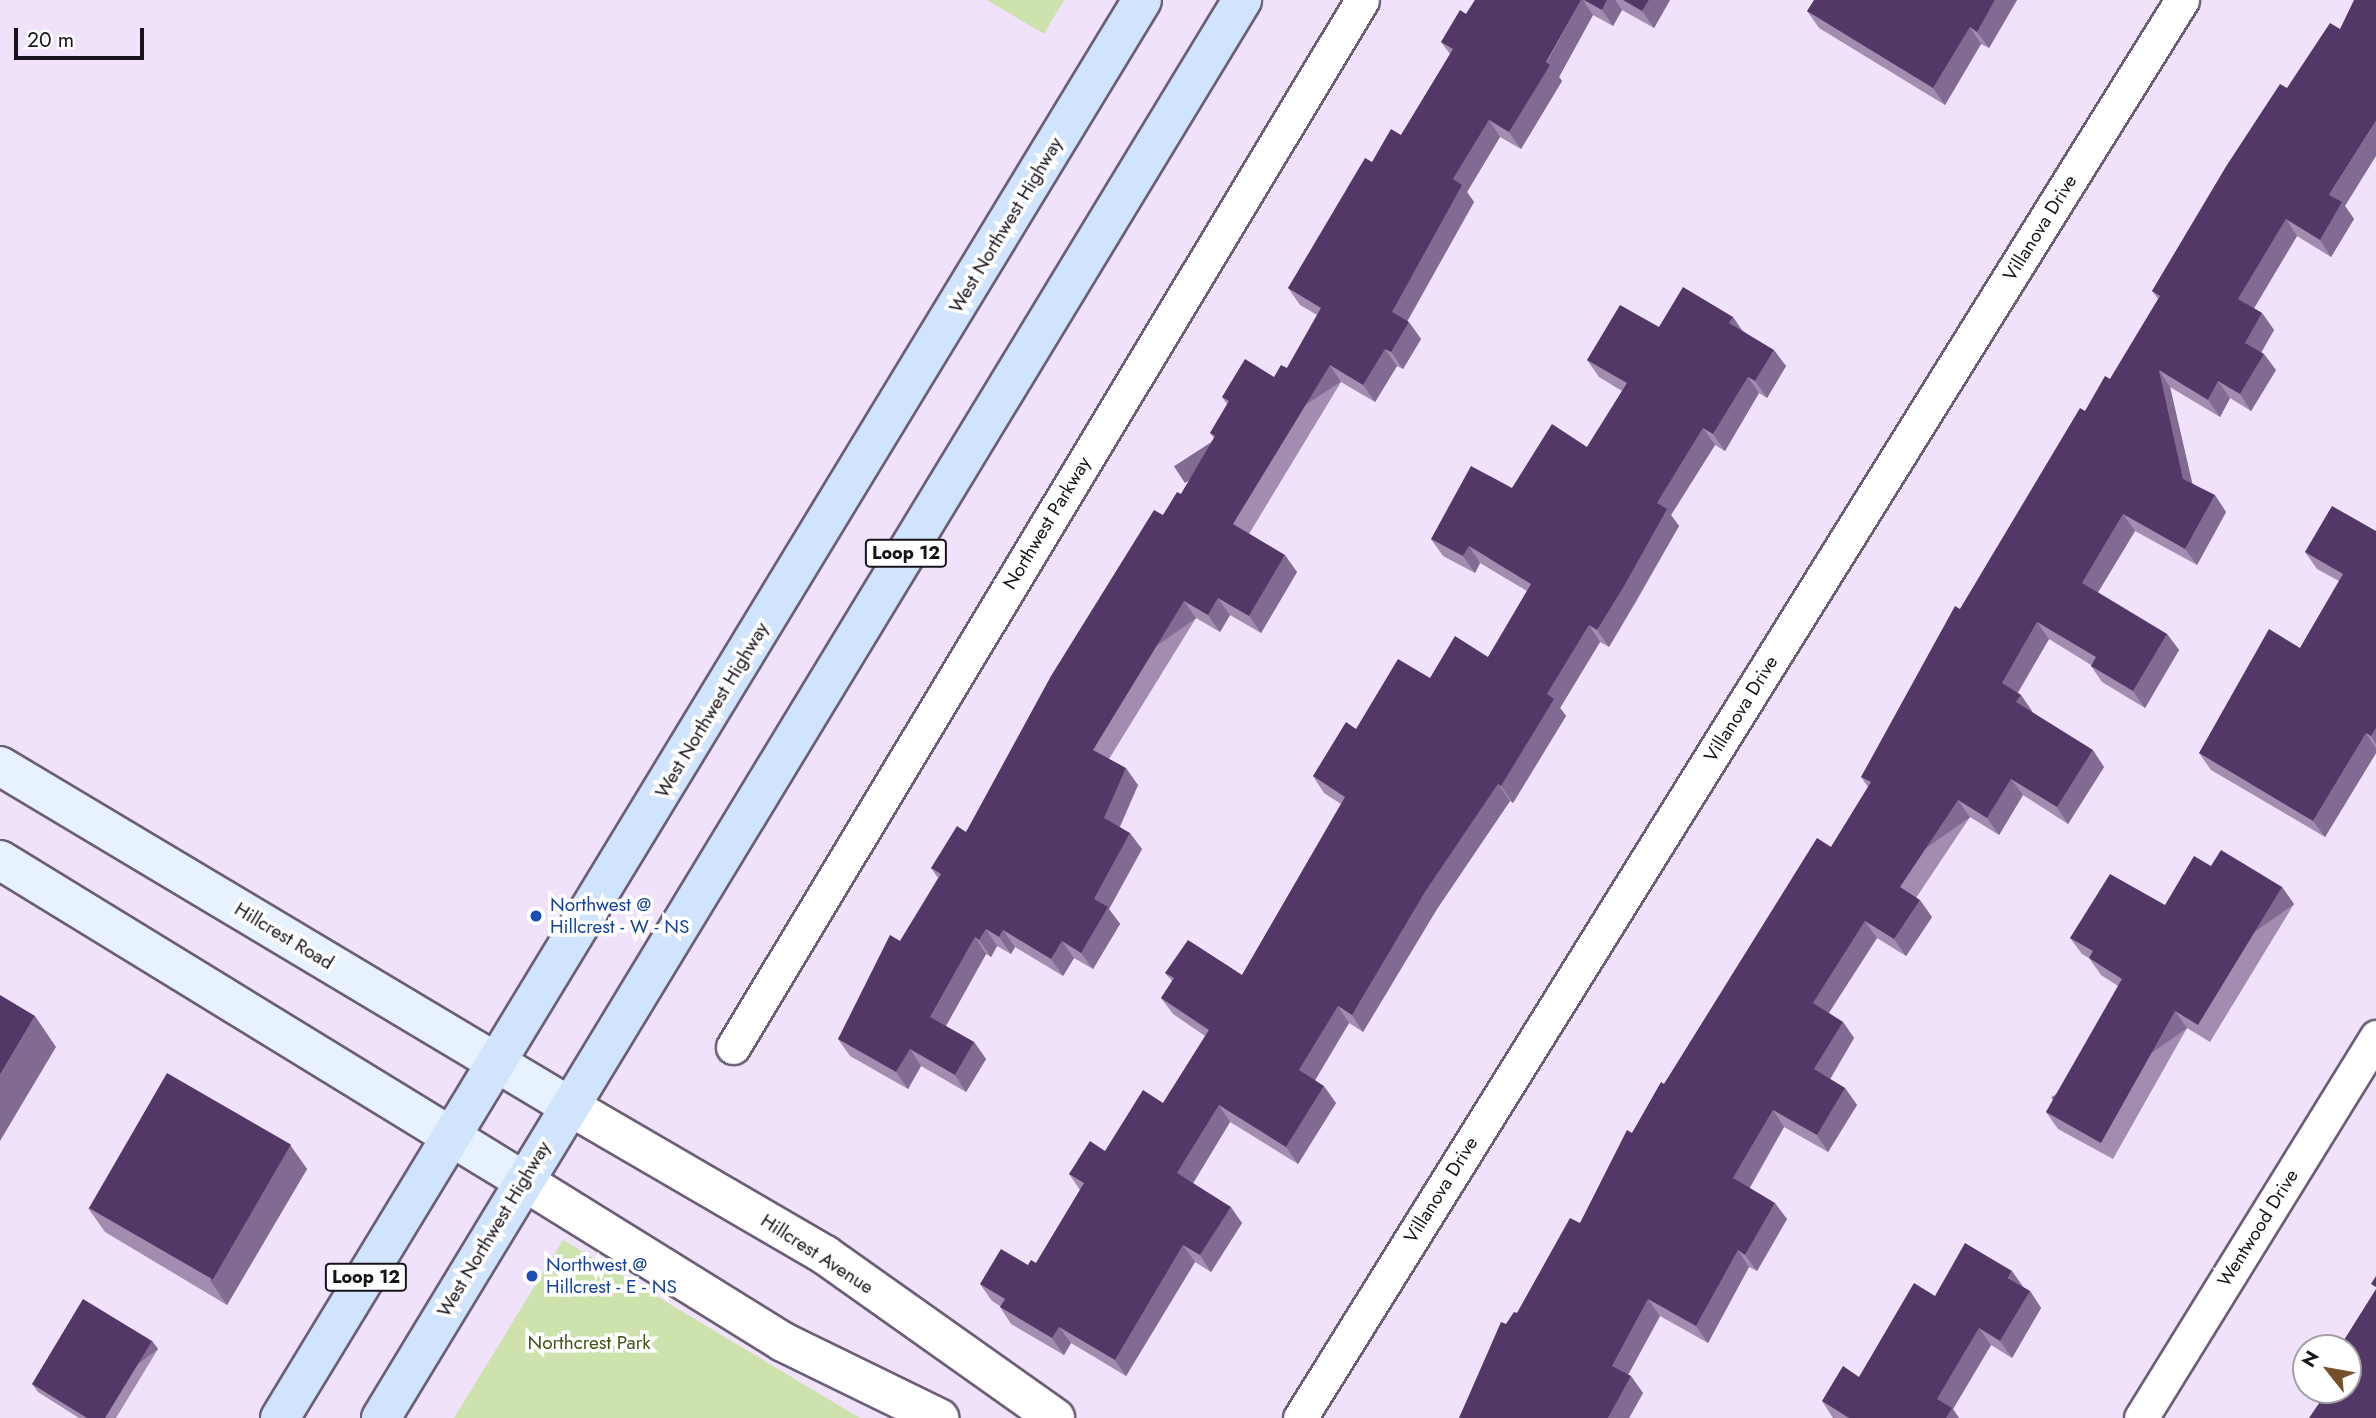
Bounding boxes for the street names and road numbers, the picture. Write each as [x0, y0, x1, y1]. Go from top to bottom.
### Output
street label: West Northwest Highway [944, 133, 1068, 317]
street label: Villanova Drive [1998, 171, 2082, 285]
street label: Northwest Parkway [998, 452, 1096, 594]
road number: Loop 12 [864, 538, 948, 568]
street label: West Northwest Highway [650, 618, 774, 802]
street label: Villanova Drive [1699, 652, 1783, 766]
street label: Hillcrest Road [230, 898, 338, 974]
street label: Villanova Drive [1399, 1133, 1483, 1247]
street label: West Northwest Highway [432, 1137, 556, 1321]
street label: Wentwood Drive [2213, 1165, 2303, 1291]
street label: Hillcrest Avenue [757, 1209, 877, 1299]
road number: Loop 12 [324, 1262, 408, 1292]

